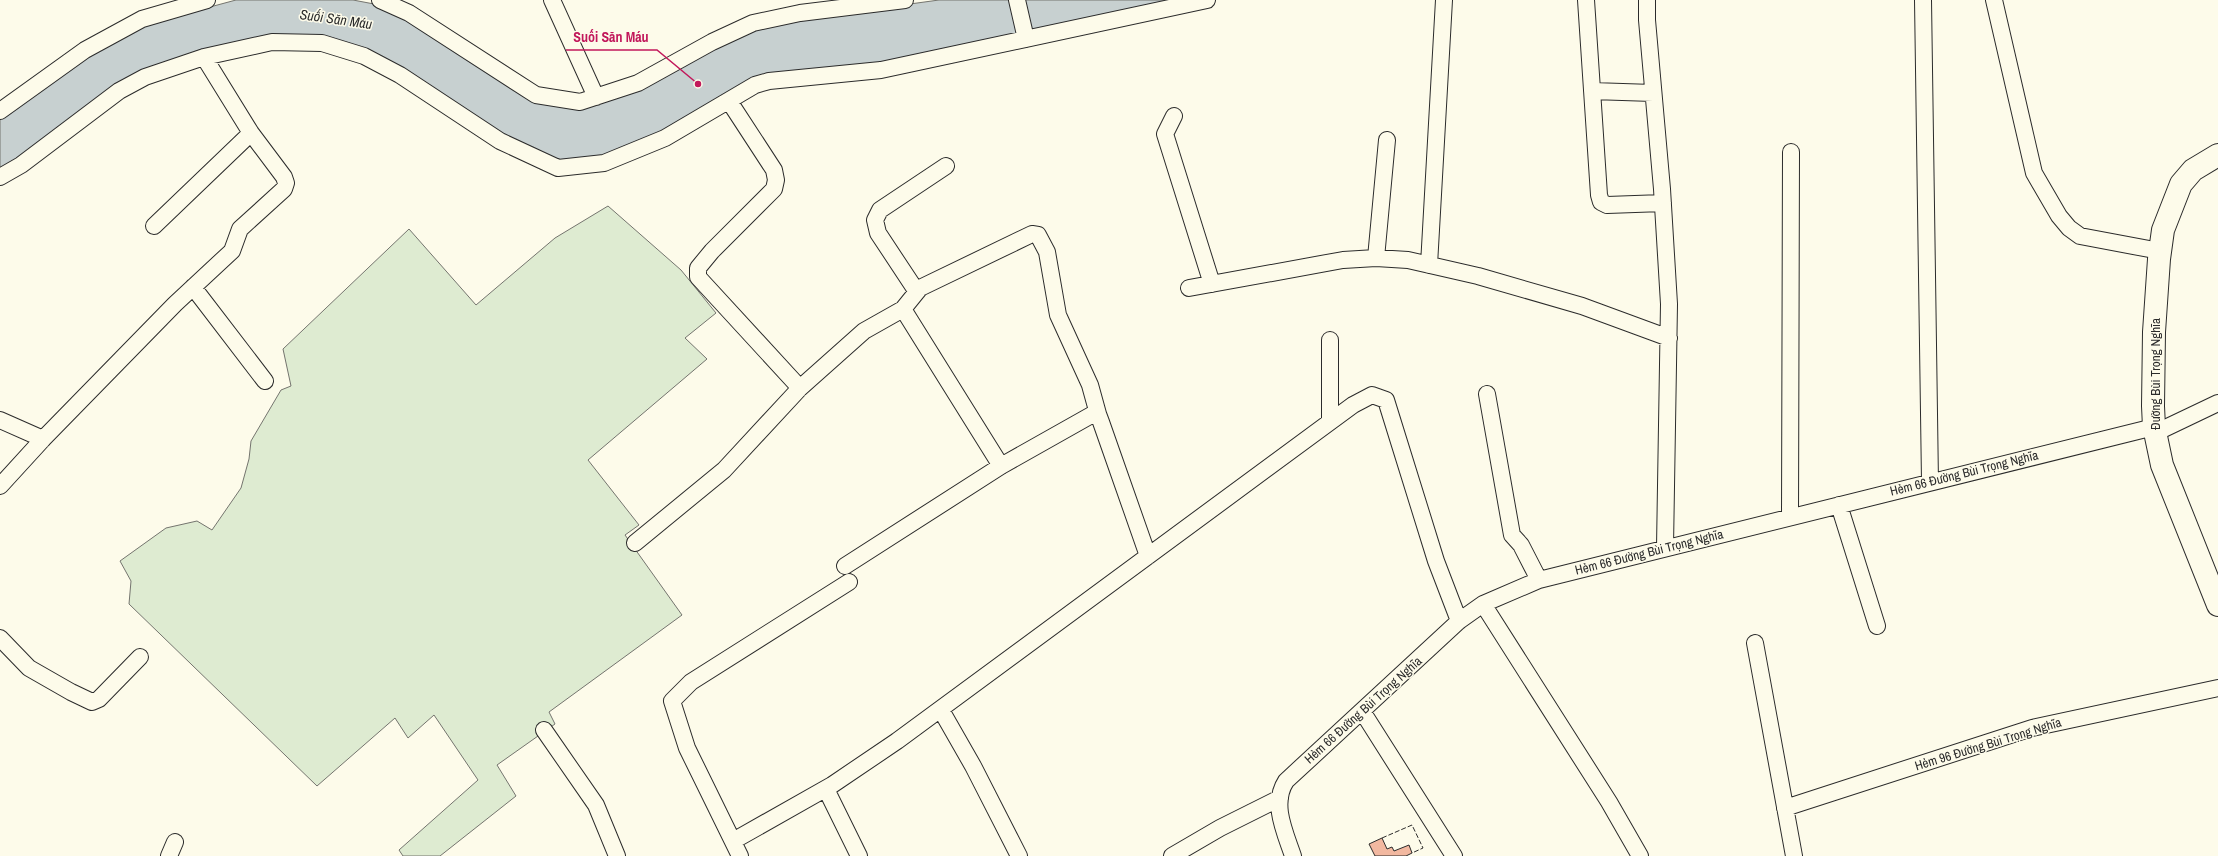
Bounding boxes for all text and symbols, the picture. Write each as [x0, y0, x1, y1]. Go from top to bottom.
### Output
water label: Suối Săn Máu [299, 5, 374, 33]
callout: Suối Săn Máu [566, 24, 657, 50]
text: Suối Săn Máu [573, 28, 649, 46]
street label: Đường Bùi Trọng Nghĩa [2147, 318, 2164, 430]
street label: Hẻm 66 Đường Bùi Trọng Nghĩa [1888, 446, 2040, 500]
street label: Hẻm 66 Đường Bùi Trọng Nghĩa [1573, 525, 1725, 579]
street label: Hẻm 66 Đường Bùi Trọng Nghĩa [1301, 653, 1425, 767]
street label: Hẻm 96 Đường Bùi Trọng Nghĩa [1913, 714, 2063, 774]

